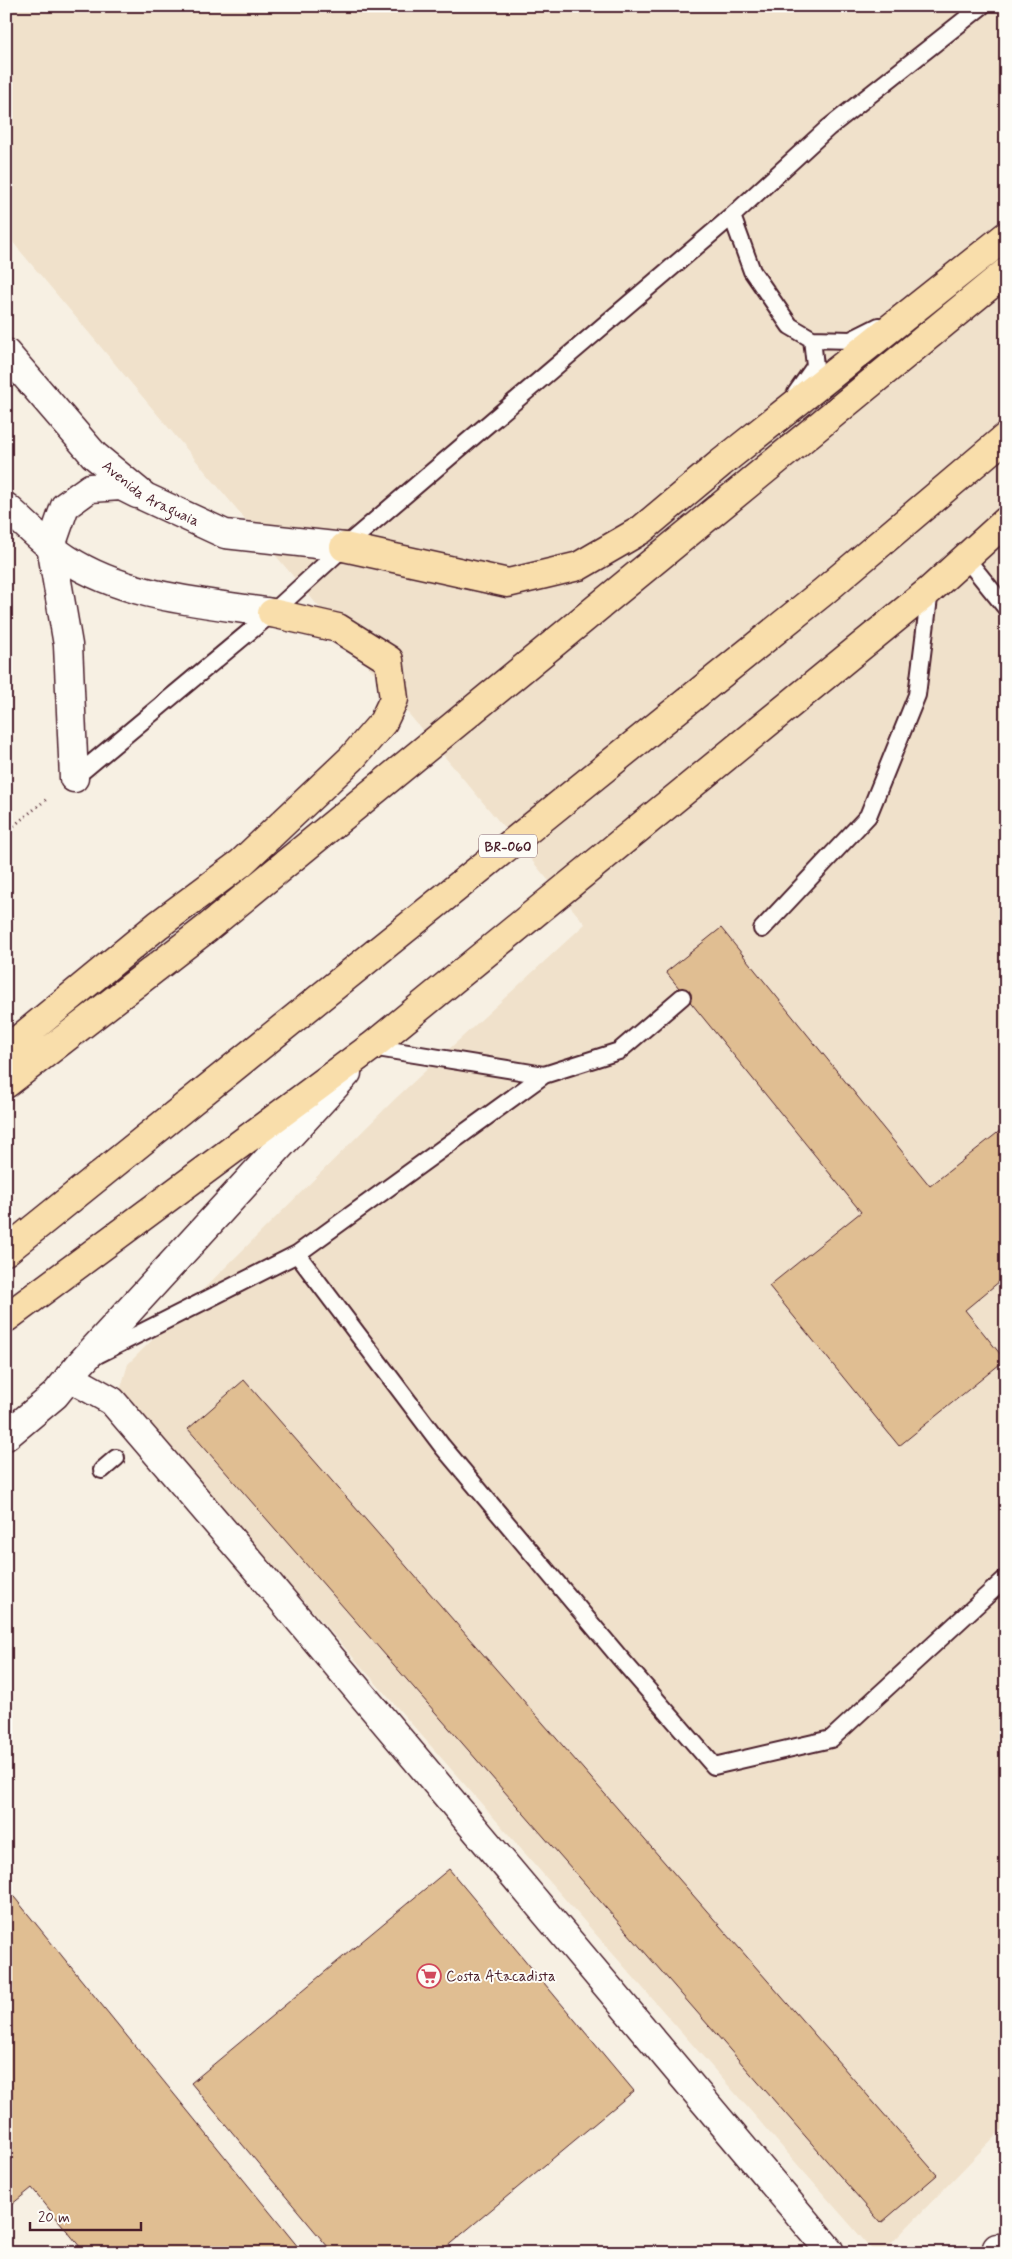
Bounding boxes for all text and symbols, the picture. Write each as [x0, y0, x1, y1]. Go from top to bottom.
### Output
street label: Avenida Araguaia [97, 457, 203, 532]
road number: BR-060 [479, 834, 537, 858]
supermarket icon: Costa Atacadista [416, 1963, 442, 1989]
place label: Costa Atacadista [446, 1967, 556, 1987]
scale bar [30, 2199, 141, 2231]
text: 20 m [38, 2208, 70, 2228]

